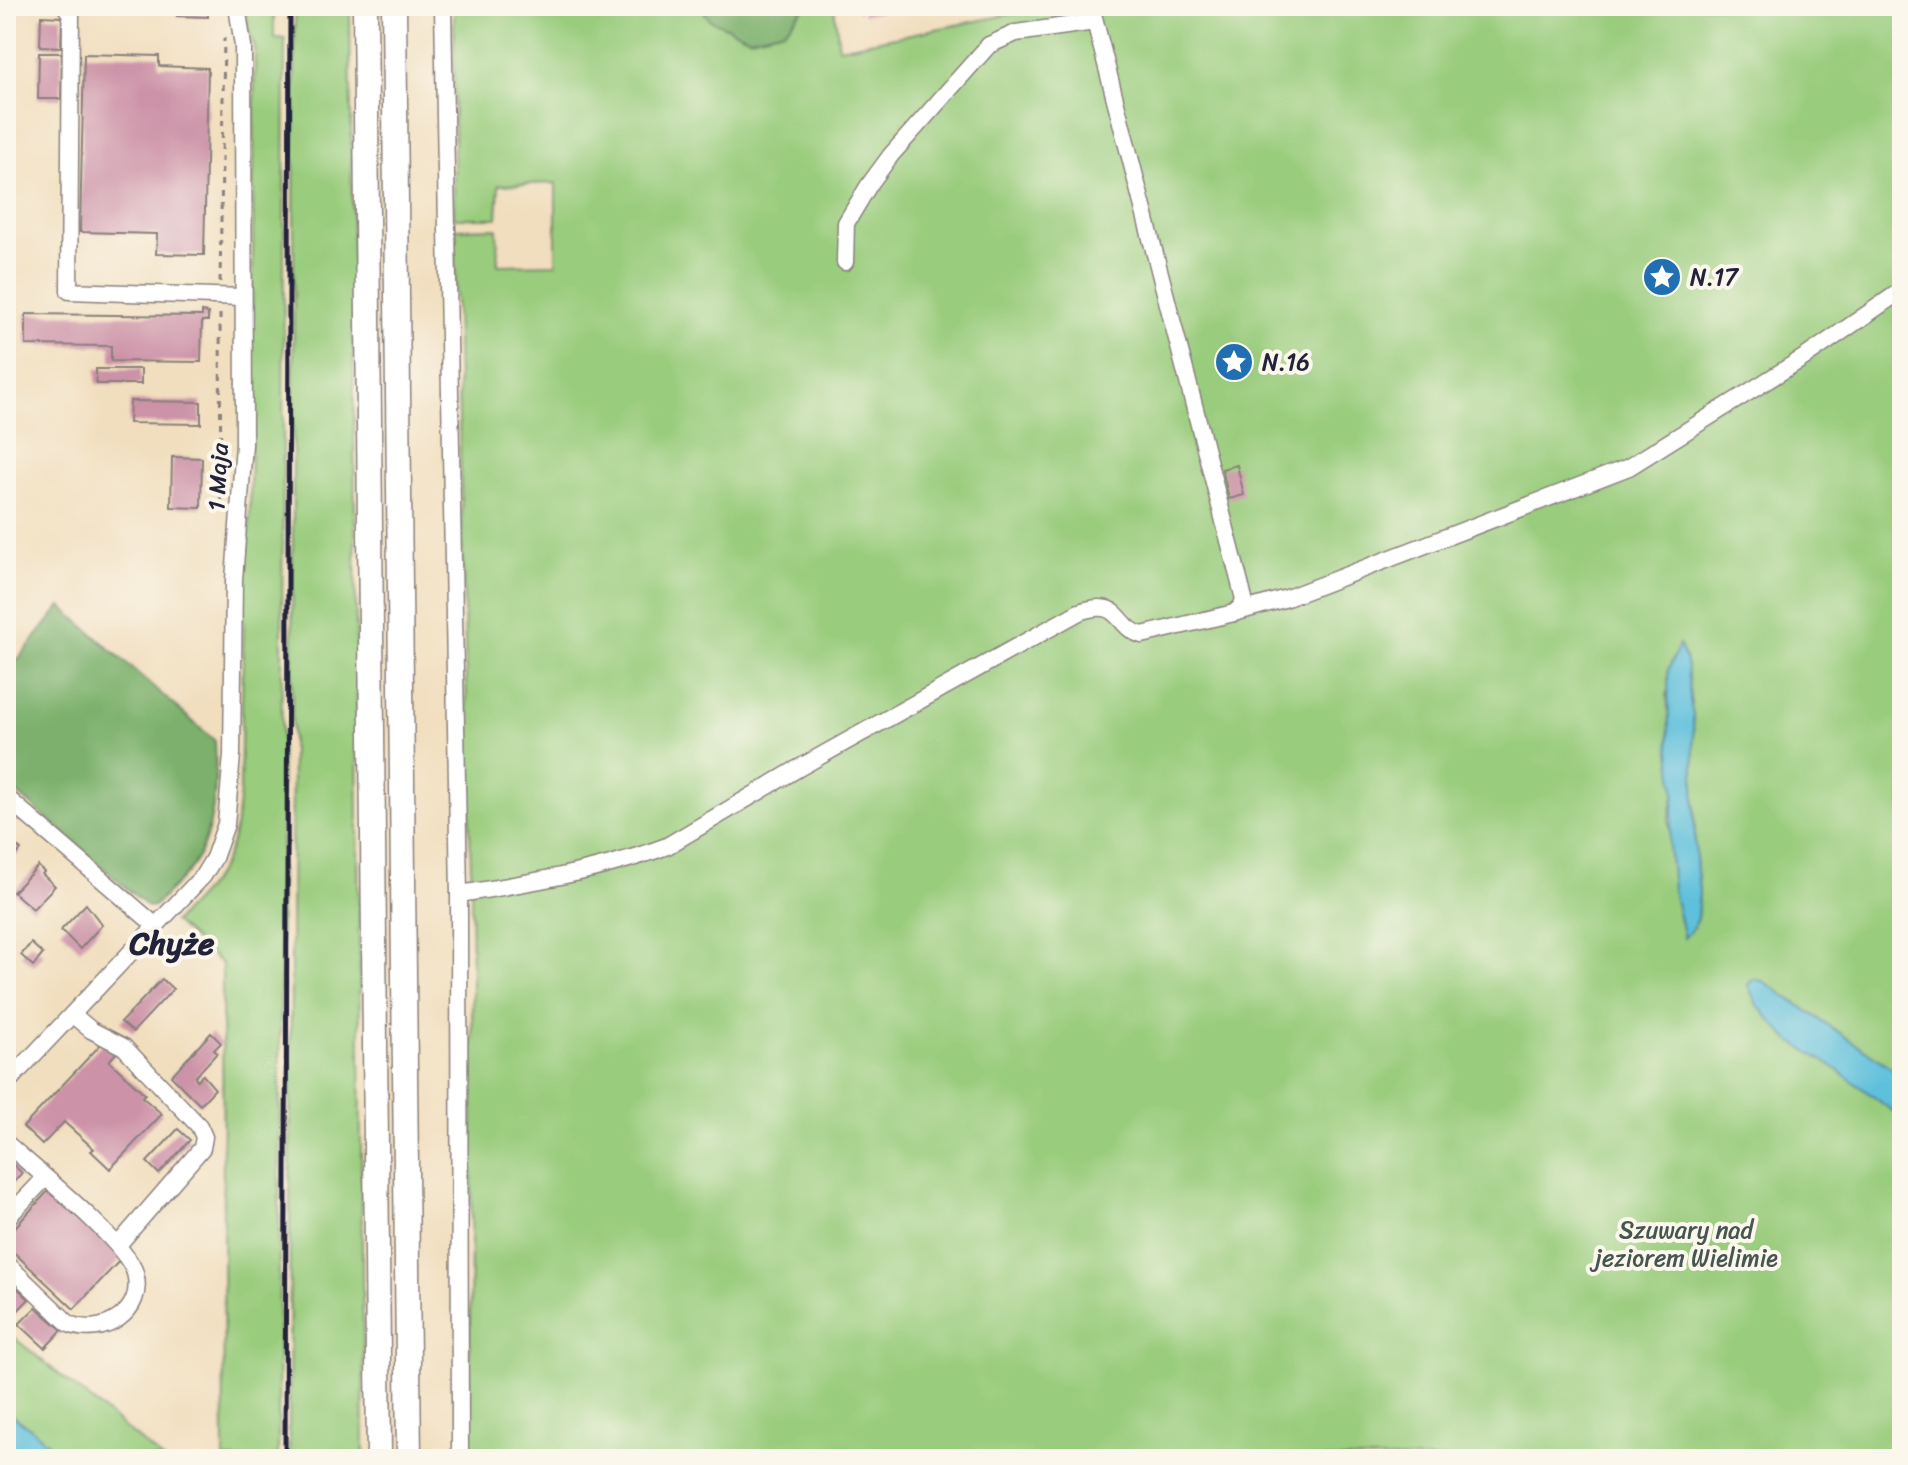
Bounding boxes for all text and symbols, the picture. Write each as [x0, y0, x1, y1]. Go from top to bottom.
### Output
place icon: N.17 [1641, 256, 1683, 298]
place label: N.17 [1690, 256, 1739, 298]
place icon: N.16 [1213, 341, 1255, 383]
place label: N.16 [1262, 341, 1310, 383]
street label: 1 Maja [195, 441, 241, 512]
district label: Chyże [129, 915, 215, 972]
park label: Szuwary nad jeziorem Wielimie [1589, 1209, 1778, 1279]

